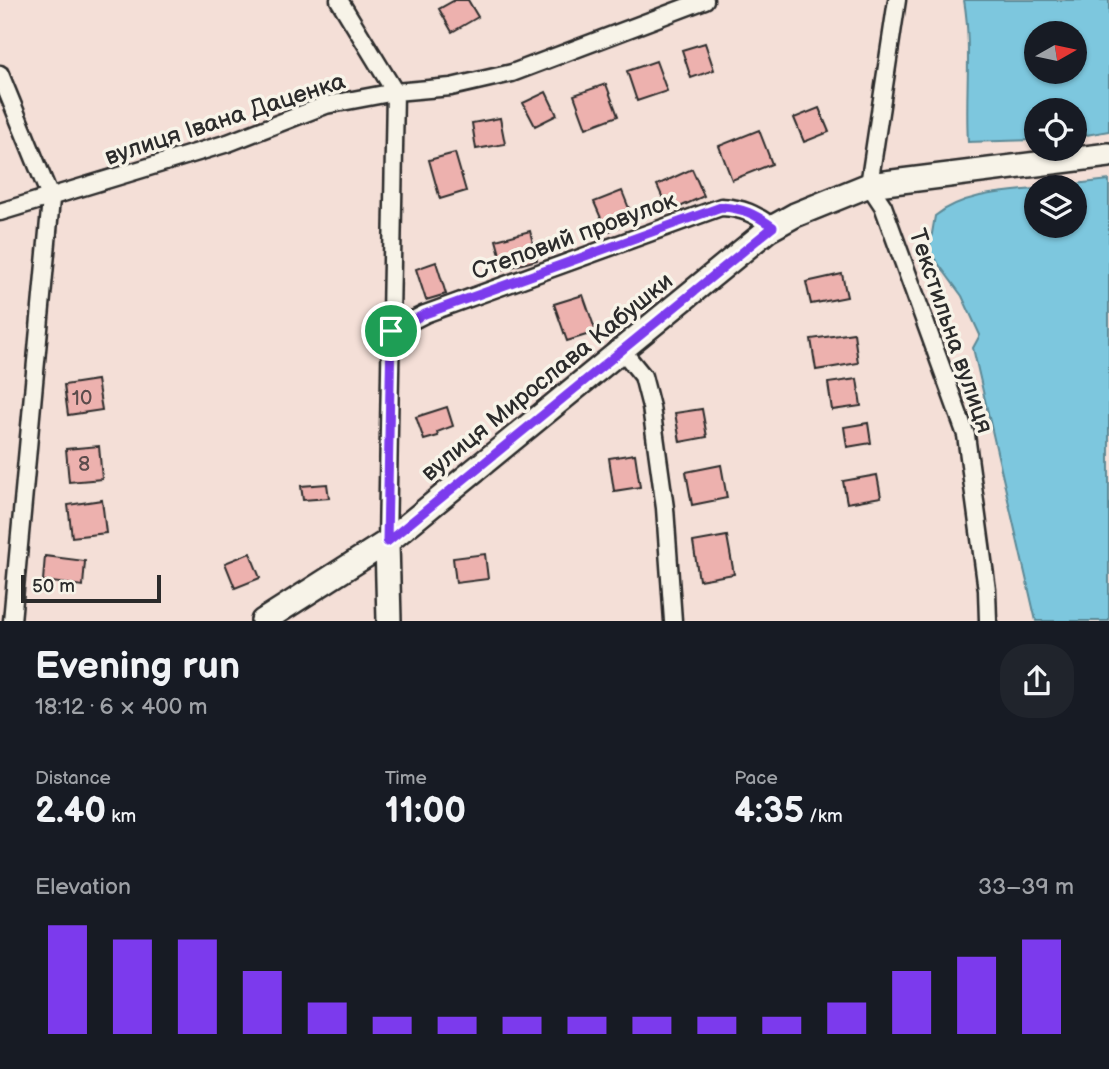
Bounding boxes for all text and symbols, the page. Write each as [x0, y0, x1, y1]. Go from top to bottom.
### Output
north arrow [1024, 21, 1087, 84]
map controls [1024, 21, 1087, 238]
street label: вулиця Івана Даценка [101, 66, 349, 172]
button: locate [1024, 98, 1087, 161]
button: layers [1024, 175, 1087, 238]
street label: Степовий провулок [468, 185, 681, 287]
street label: Текстильна вулиця [902, 225, 1000, 437]
street label: вулиця Мирослава Кабушки [415, 266, 679, 488]
pin [361, 301, 421, 361]
icon: arrive [372, 312, 410, 350]
house number: 10 [72, 386, 92, 411]
house number: 8 [78, 452, 90, 477]
scale bar [21, 572, 161, 604]
text: 50 m [32, 575, 75, 598]
text: Evening run [35, 644, 240, 689]
button: share [1000, 644, 1074, 718]
text: 18:12 · 6 × 400 m [35, 693, 207, 721]
text: Distance [35, 767, 111, 790]
text: Time [385, 767, 427, 790]
text: Pace [734, 767, 778, 790]
text: 2.40 [35, 790, 106, 833]
text: 11:00 [385, 790, 466, 833]
text: 4:35 [734, 790, 804, 833]
text: km [106, 805, 136, 828]
text: /km [804, 805, 843, 828]
text: Elevation [35, 873, 131, 901]
text: 33–39 m [978, 873, 1074, 901]

